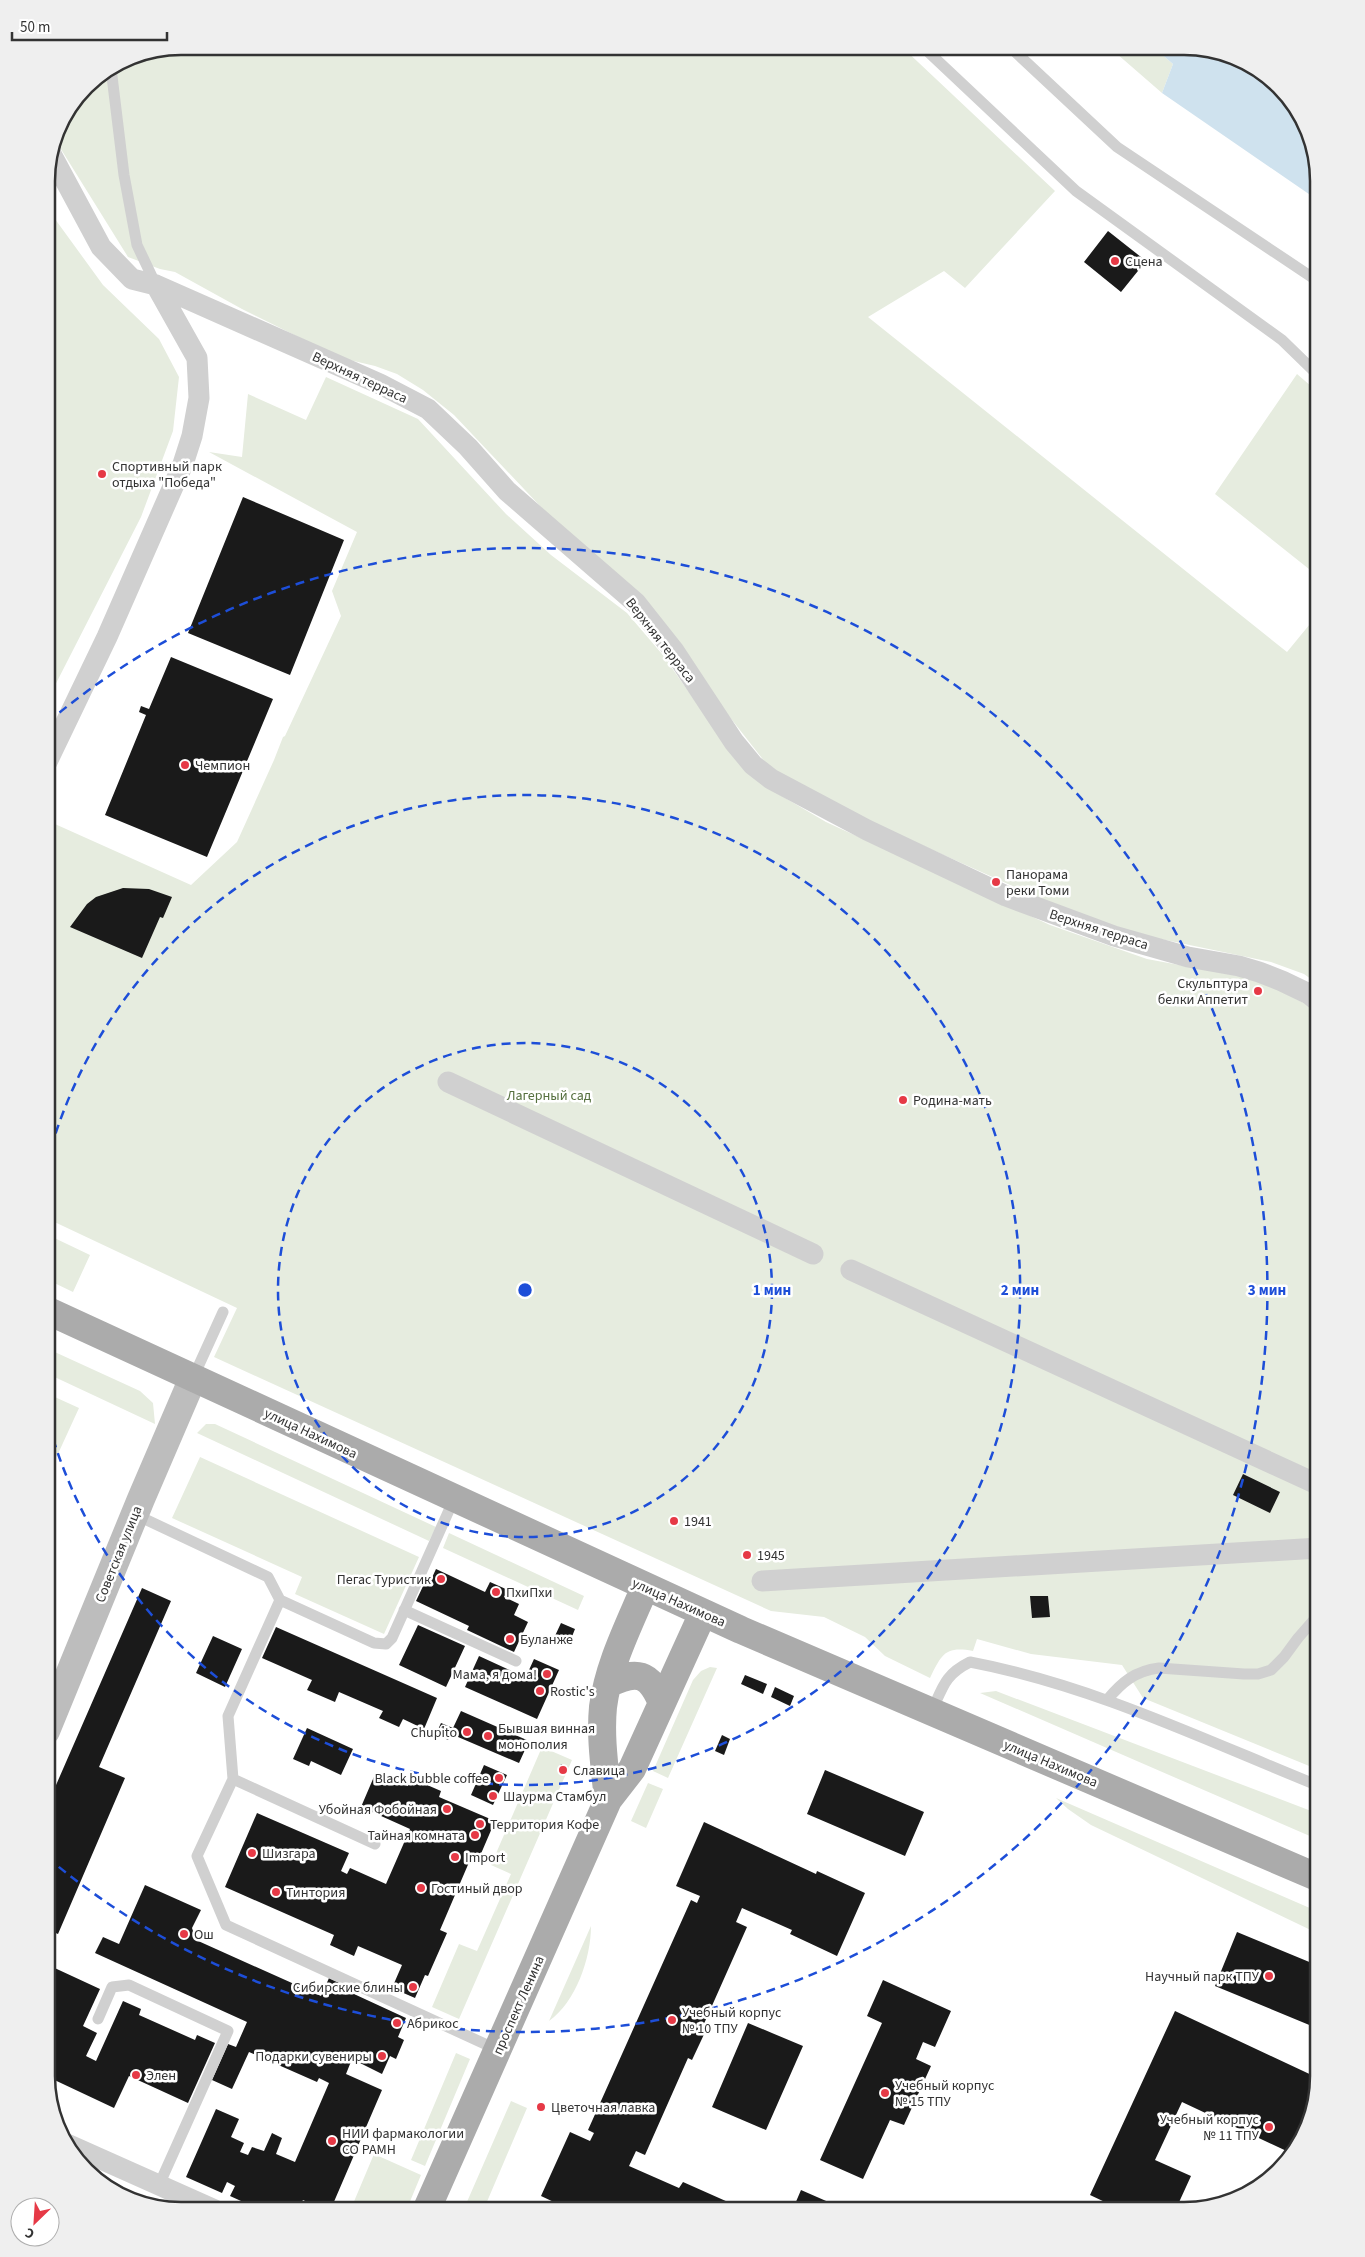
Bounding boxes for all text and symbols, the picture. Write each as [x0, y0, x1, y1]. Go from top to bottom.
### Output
scale bar [12, 10, 168, 42]
text: 50 m [20, 17, 50, 38]
place label: Сцена [1125, 252, 1163, 272]
marker: Сцена [1109, 255, 1121, 267]
street label: Верхняя терраса [309, 347, 410, 409]
place label: Спортивный парк отдыха "Победа" [112, 457, 222, 493]
marker: Спортивный парк отдыха "Победа" [96, 468, 108, 480]
street label: Верхняя терраса [621, 594, 700, 687]
place label: Чемпион [195, 756, 250, 776]
marker: Чемпион [179, 759, 191, 771]
place label: Панорама реки Томи [1006, 865, 1069, 901]
marker: Панорама реки Томи [990, 876, 1002, 888]
street label: Верхняя терраса [1047, 905, 1151, 955]
place label: Скульптура белки Аппетит [1158, 974, 1249, 1010]
marker: Скульптура белки Аппетит [1252, 985, 1264, 997]
park label: Лагерный сад [507, 1086, 592, 1106]
place label: Родина-мать [913, 1091, 992, 1111]
marker: Родина-мать [897, 1094, 909, 1106]
text: 1 мин [753, 1280, 791, 1301]
text: 2 мин [1001, 1280, 1039, 1301]
text: 3 мин [1248, 1280, 1286, 1301]
centre of rings [516, 1281, 534, 1299]
street label: улица Нахимова [261, 1404, 360, 1464]
street label: Советская улица [90, 1503, 147, 1606]
place label: 1941 [684, 1512, 712, 1532]
marker: 1941 [668, 1515, 680, 1527]
place label: 1945 [757, 1546, 785, 1566]
marker: 1945 [741, 1549, 753, 1561]
place label: Пегас Туристик [337, 1570, 431, 1590]
marker: Пегас Туристик [435, 1573, 447, 1585]
street label: улица Нахимова [629, 1573, 729, 1632]
place label: ПхиПхи [506, 1583, 552, 1603]
marker: ПхиПхи [490, 1586, 502, 1598]
place label: Буланже [520, 1630, 573, 1650]
marker: Буланже [504, 1633, 516, 1645]
place label: Мама, я дома! [453, 1665, 537, 1685]
marker: Мама, я дома! [541, 1668, 553, 1680]
place label: Rostic's [550, 1682, 595, 1702]
marker: Rostic's [534, 1685, 546, 1697]
place label: Бывшая винная монополия [498, 1719, 595, 1755]
place label: Chupito [410, 1723, 457, 1743]
marker: Chupito [461, 1726, 473, 1738]
marker: Бывшая винная монополия [482, 1730, 494, 1742]
street label: улица Нахимова [1000, 1735, 1101, 1793]
place label: Славица [573, 1761, 625, 1781]
marker: Славица [557, 1764, 569, 1776]
place label: Black bubble coffee [374, 1769, 489, 1789]
marker: Black bubble coffee [493, 1772, 505, 1784]
place label: Шаурма Стамбул [503, 1787, 606, 1807]
marker: Шаурма Стамбул [487, 1790, 499, 1802]
place label: Убойная Фобойная [319, 1800, 437, 1820]
marker: Убойная Фобойная [441, 1803, 453, 1815]
place label: Территория Кофе [490, 1815, 599, 1835]
marker: Территория Кофе [474, 1818, 486, 1830]
place label: Тайная комната [368, 1826, 465, 1846]
marker: Тайная комната [469, 1829, 481, 1841]
place label: Шизгара [262, 1844, 316, 1864]
marker: Шизгара [246, 1847, 258, 1859]
place label: Import [465, 1848, 506, 1868]
marker: Import [449, 1851, 461, 1863]
place label: Гостиный двор [431, 1879, 523, 1899]
marker: Гостиный двор [415, 1882, 427, 1894]
place label: Тинтория [286, 1883, 345, 1903]
marker: Тинтория [270, 1886, 282, 1898]
place label: Ош [194, 1925, 214, 1945]
marker: Ош [178, 1928, 190, 1940]
street label: проспект Ленина [488, 1953, 550, 2058]
place label: Научный парк ТПУ [1145, 1967, 1260, 1987]
marker: Научный парк ТПУ [1263, 1970, 1275, 1982]
place label: Сибирские блины [293, 1978, 403, 1998]
marker: Сибирские блины [407, 1981, 419, 1993]
place label: Учебный корпус № 10 ТПУ [682, 2003, 782, 2039]
place label: Абрикос [407, 2014, 459, 2034]
marker: Учебный корпус № 10 ТПУ [666, 2014, 678, 2026]
marker: Абрикос [391, 2017, 403, 2029]
place label: Подарки сувениры [255, 2047, 372, 2067]
marker: Подарки сувениры [376, 2050, 388, 2062]
place label: Элен [146, 2066, 176, 2086]
marker: Элен [130, 2069, 142, 2081]
place label: Учебный корпус № 15 ТПУ [895, 2076, 995, 2112]
marker: Учебный корпус № 15 ТПУ [879, 2087, 891, 2099]
place label: Цветочная лавка [551, 2098, 655, 2118]
marker: Цветочная лавка [535, 2101, 547, 2113]
place label: Учебный корпус № 11 ТПУ [1160, 2110, 1260, 2146]
marker: Учебный корпус № 11 ТПУ [1263, 2121, 1275, 2133]
place label: НИИ фармакологии СО РАМН [342, 2124, 464, 2160]
marker: НИИ фармакологии СО РАМН [326, 2135, 338, 2147]
north arrow [10, 2197, 60, 2247]
text: С [22, 2222, 38, 2244]

